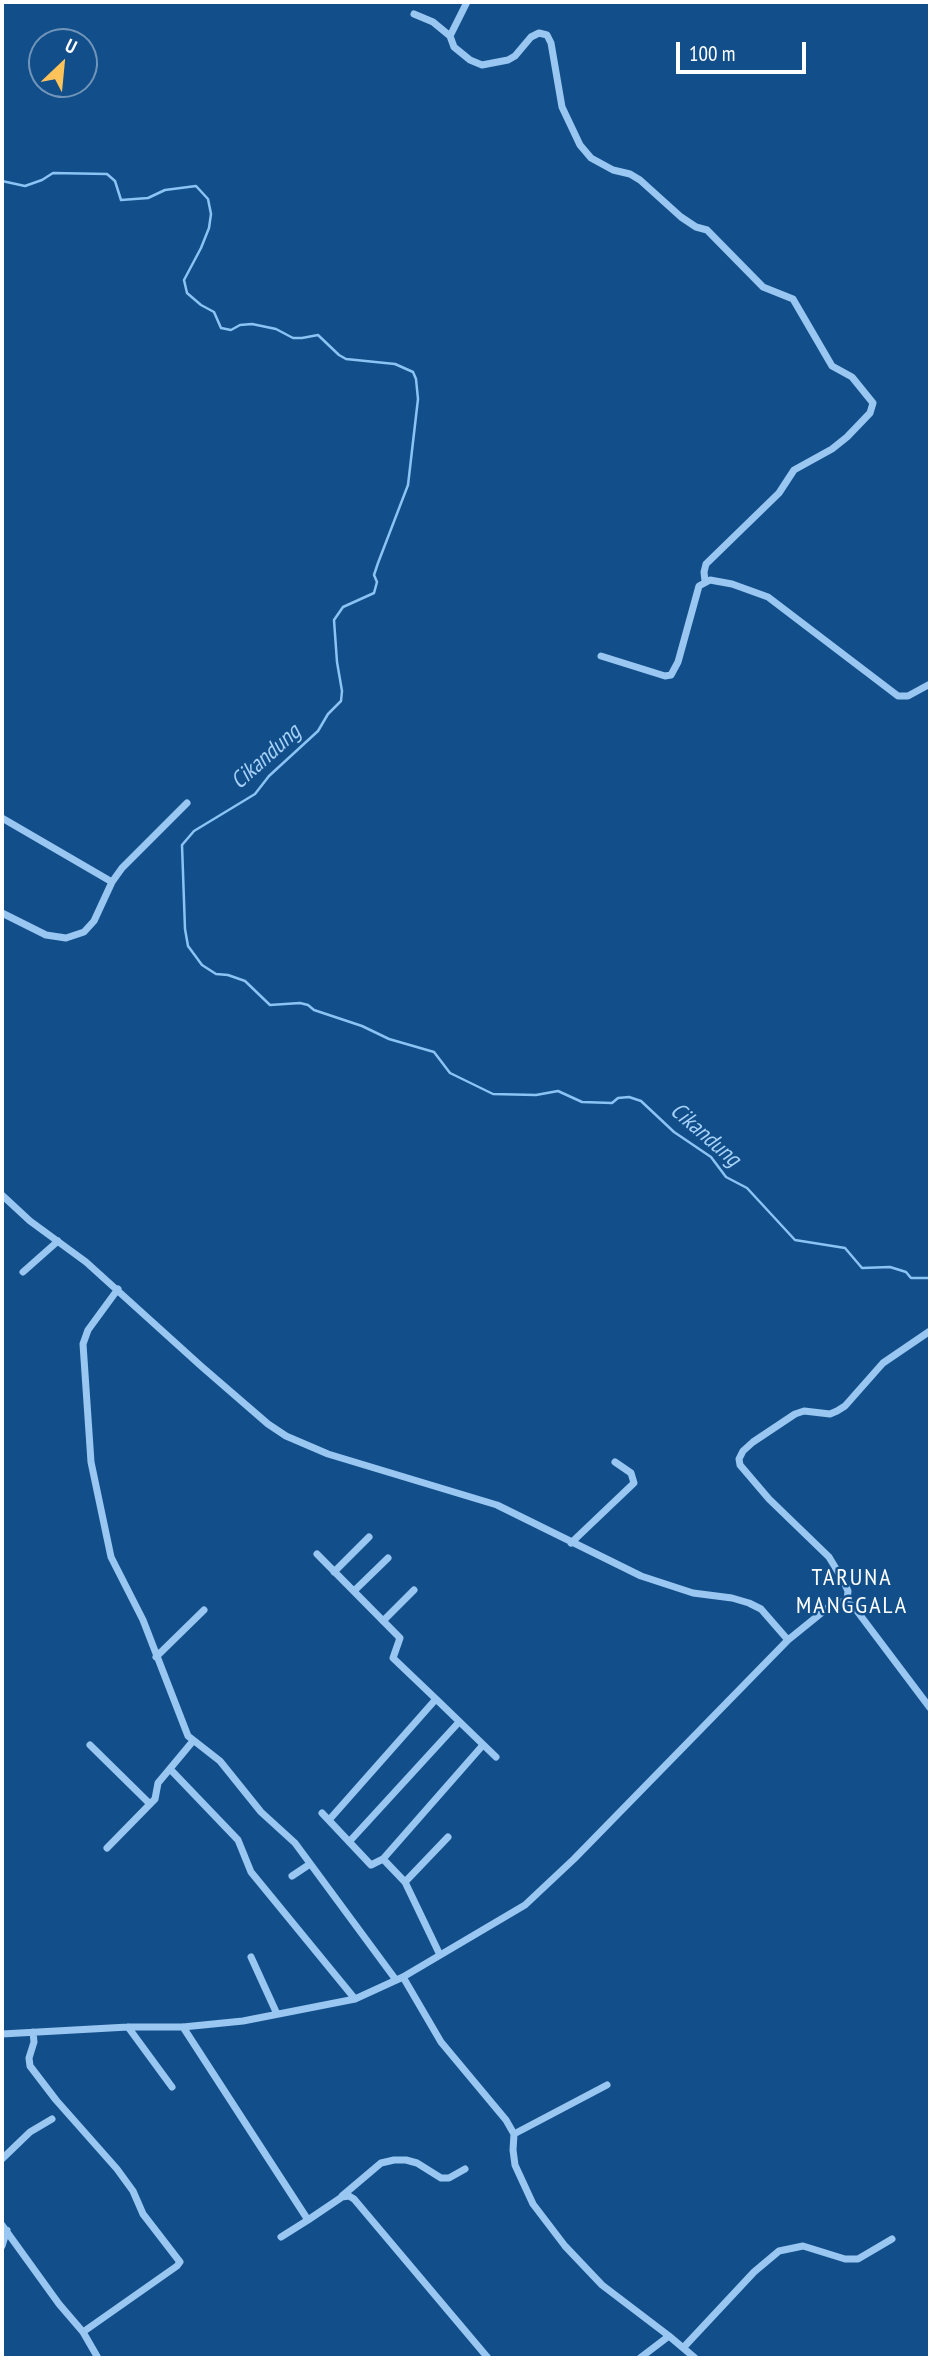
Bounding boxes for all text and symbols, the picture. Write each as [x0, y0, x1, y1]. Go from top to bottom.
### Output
north arrow [28, 28, 98, 98]
scale bar [680, 28, 810, 72]
text: U [62, 33, 81, 59]
text: 100 m [689, 40, 735, 67]
water label: Cikandung [226, 719, 306, 795]
water label: Cikandung [664, 1097, 746, 1173]
district label: TARUNA MANGGALA [797, 1564, 907, 1620]

